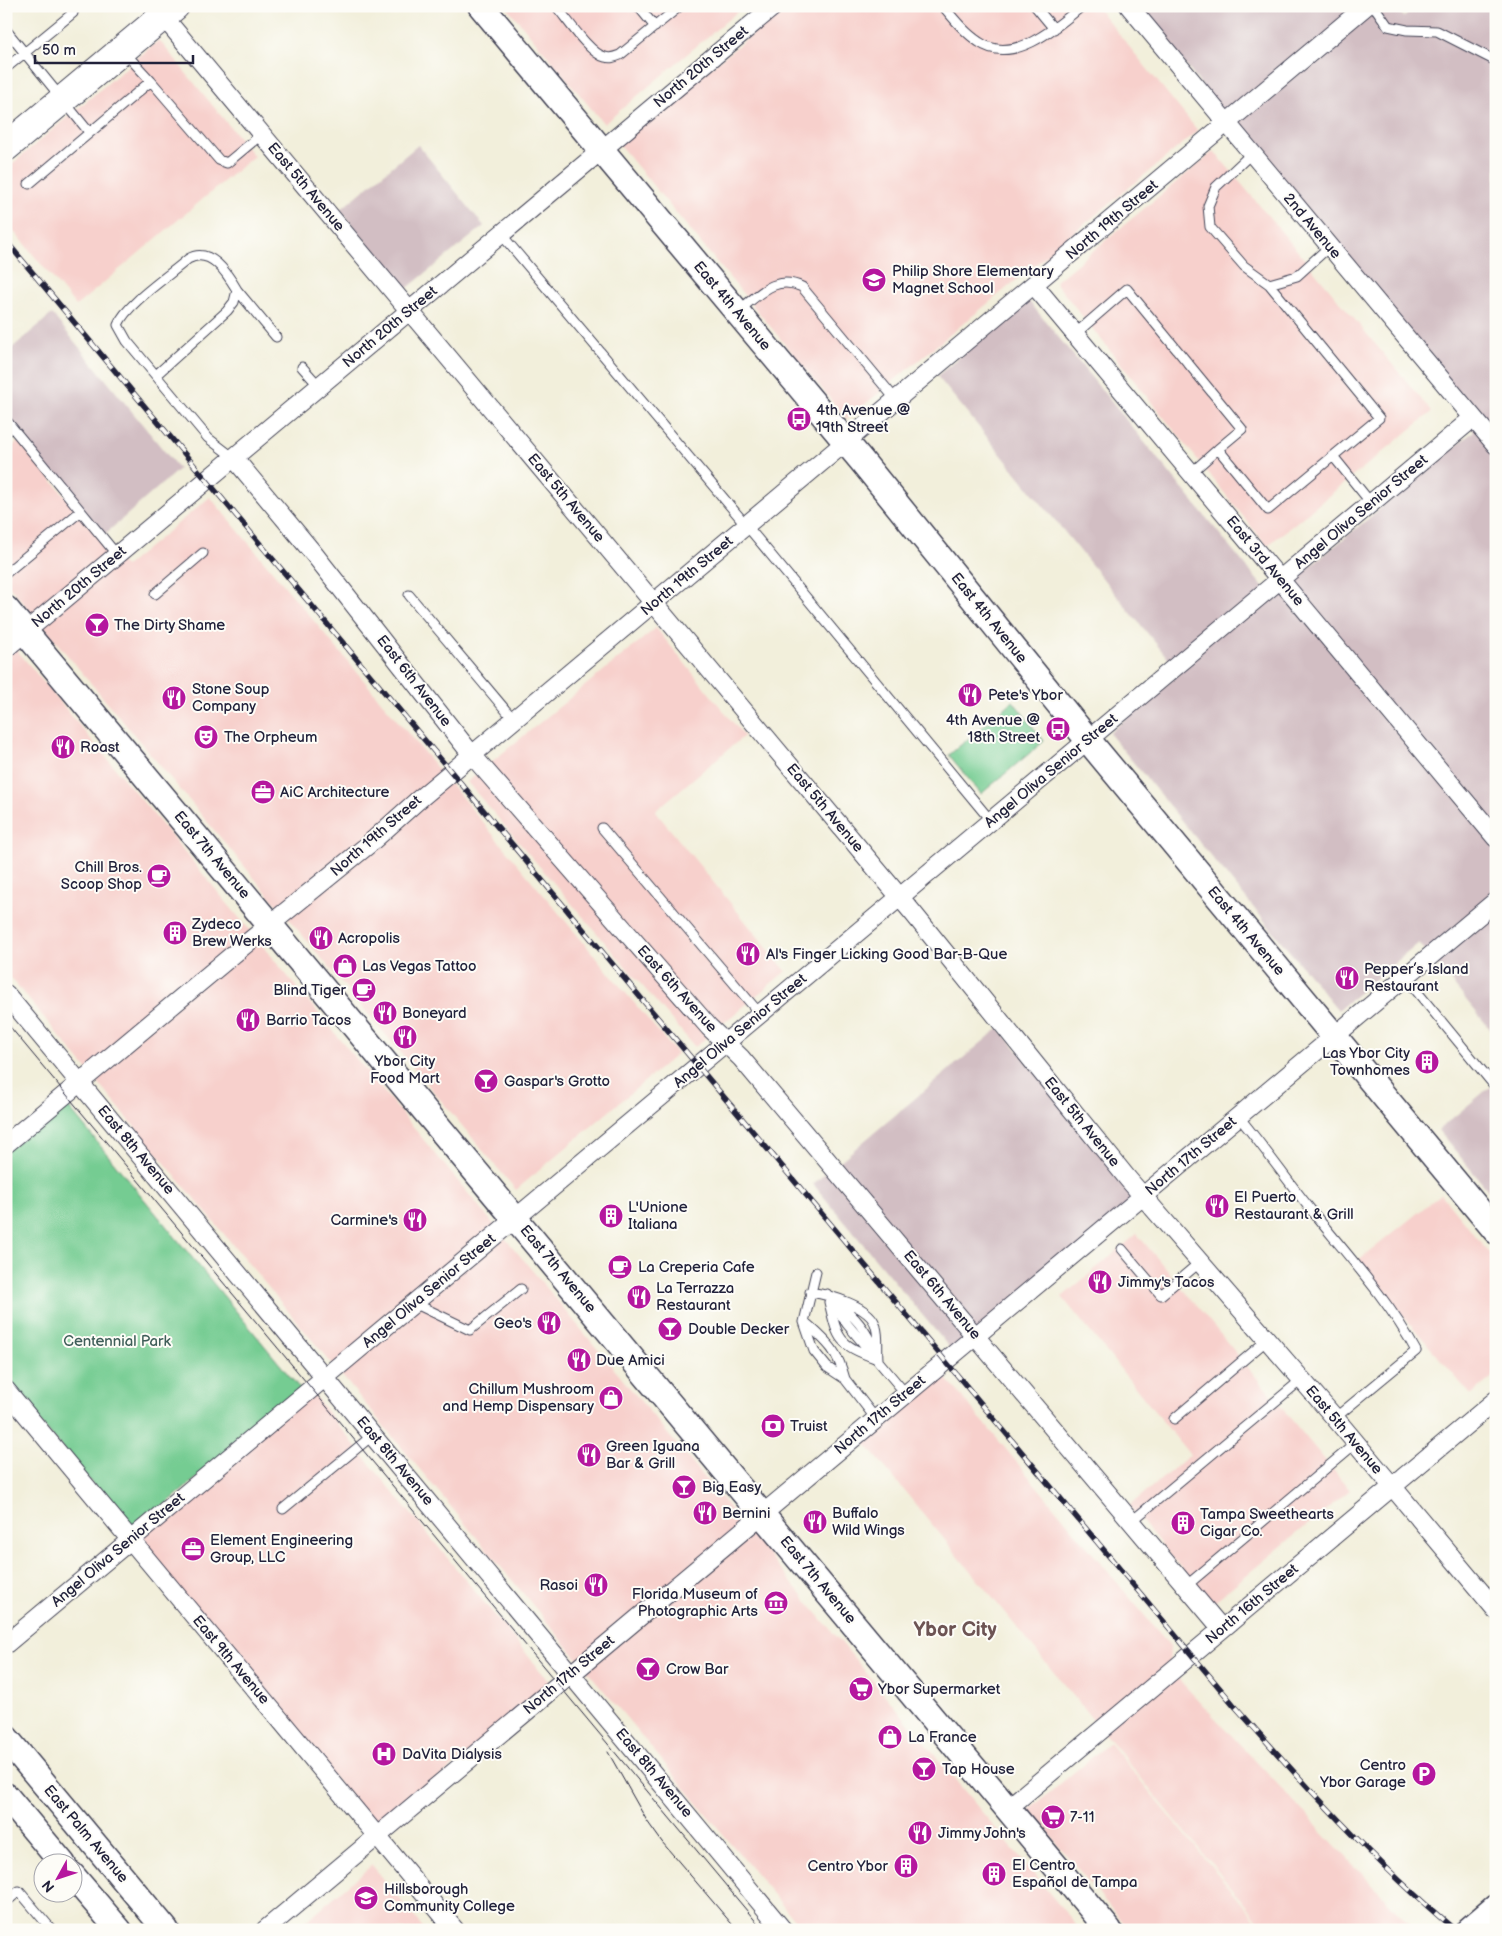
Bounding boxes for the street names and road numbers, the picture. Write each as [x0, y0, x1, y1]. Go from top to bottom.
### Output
street label: North 20th Street [650, 22, 753, 112]
street label: East 5th Avenue [263, 139, 349, 235]
street label: North 19th Street [1062, 176, 1162, 264]
street label: 2nd Avenue [1279, 189, 1345, 263]
street label: East 4th Avenue [689, 257, 775, 355]
street label: North 20th Street [339, 282, 442, 372]
street label: East 5th Avenue [523, 450, 609, 546]
street label: Angel Oliva Senior Street [1290, 450, 1432, 573]
street label: East 3rd Avenue [1222, 512, 1308, 610]
street label: North 19th Street [637, 532, 737, 620]
street label: North 20th Street [28, 542, 131, 632]
street label: East 4th Avenue [947, 569, 1031, 667]
street label: East 6th Avenue [372, 631, 456, 731]
street label: Angel Oliva Senior Street [980, 709, 1122, 832]
street label: East 5th Avenue [782, 760, 868, 856]
street label: North 19th Street [327, 791, 426, 881]
street label: East 7th Avenue [170, 807, 254, 903]
street label: East 4th Avenue [1203, 882, 1289, 980]
street label: East 6th Avenue [633, 941, 721, 1037]
street label: Angel Oliva Senior Street [669, 969, 811, 1092]
street label: East 5th Avenue [1040, 1073, 1124, 1171]
street label: East 8th Avenue [93, 1102, 179, 1199]
street label: North 17th Street [1141, 1112, 1241, 1200]
street label: East 7th Avenue [516, 1221, 600, 1317]
street label: Angel Oliva Senior Street [358, 1229, 500, 1352]
street label: East 6th Avenue [899, 1246, 985, 1344]
street label: North 17th Street [830, 1371, 930, 1459]
street label: East 5th Avenue [1301, 1382, 1387, 1478]
street label: East 8th Avenue [352, 1413, 438, 1510]
street label: Angel Oliva Senior Street [47, 1488, 189, 1611]
street label: East 7th Avenue [776, 1532, 860, 1628]
street label: North 16th Street [1202, 1559, 1303, 1648]
street label: East 9th Avenue [188, 1612, 274, 1708]
street label: North 17th Street [519, 1631, 619, 1719]
street label: East 8th Avenue [611, 1725, 697, 1822]
street label: East Palm Avenue [40, 1781, 133, 1887]

